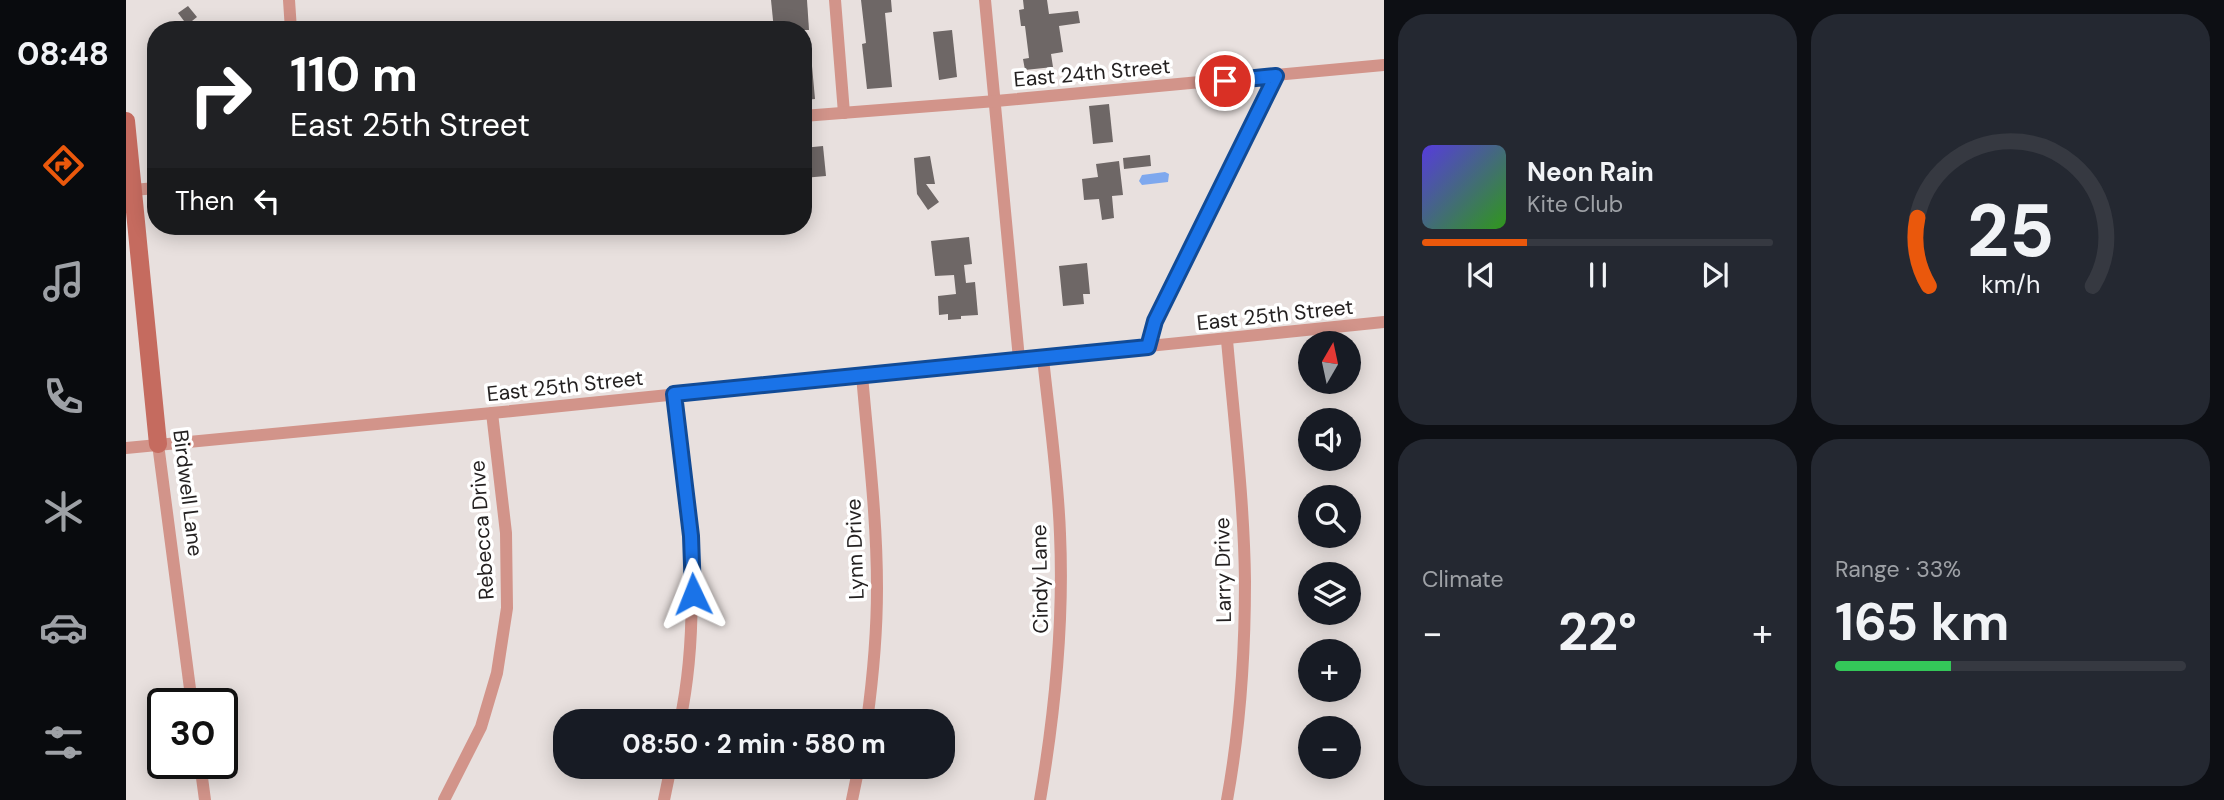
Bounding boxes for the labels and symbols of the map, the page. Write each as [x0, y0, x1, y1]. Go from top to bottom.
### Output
pin [1195, 51, 1255, 111]
street label: East 24th Street [1013, 52, 1171, 94]
street label: East 25th Street [1195, 293, 1355, 337]
north arrow [1298, 331, 1362, 394]
street label: East 25th Street [485, 364, 645, 408]
street label: Birdwell Lane [166, 428, 210, 558]
street label: Rebecca Drive [463, 459, 501, 601]
street label: Lynn Drive [839, 498, 871, 600]
street label: Larry Drive [1208, 517, 1238, 623]
street label: Cindy Lane [1025, 524, 1055, 634]
position arrow [656, 557, 730, 631]
speed limit sign: 30 [147, 688, 238, 779]

